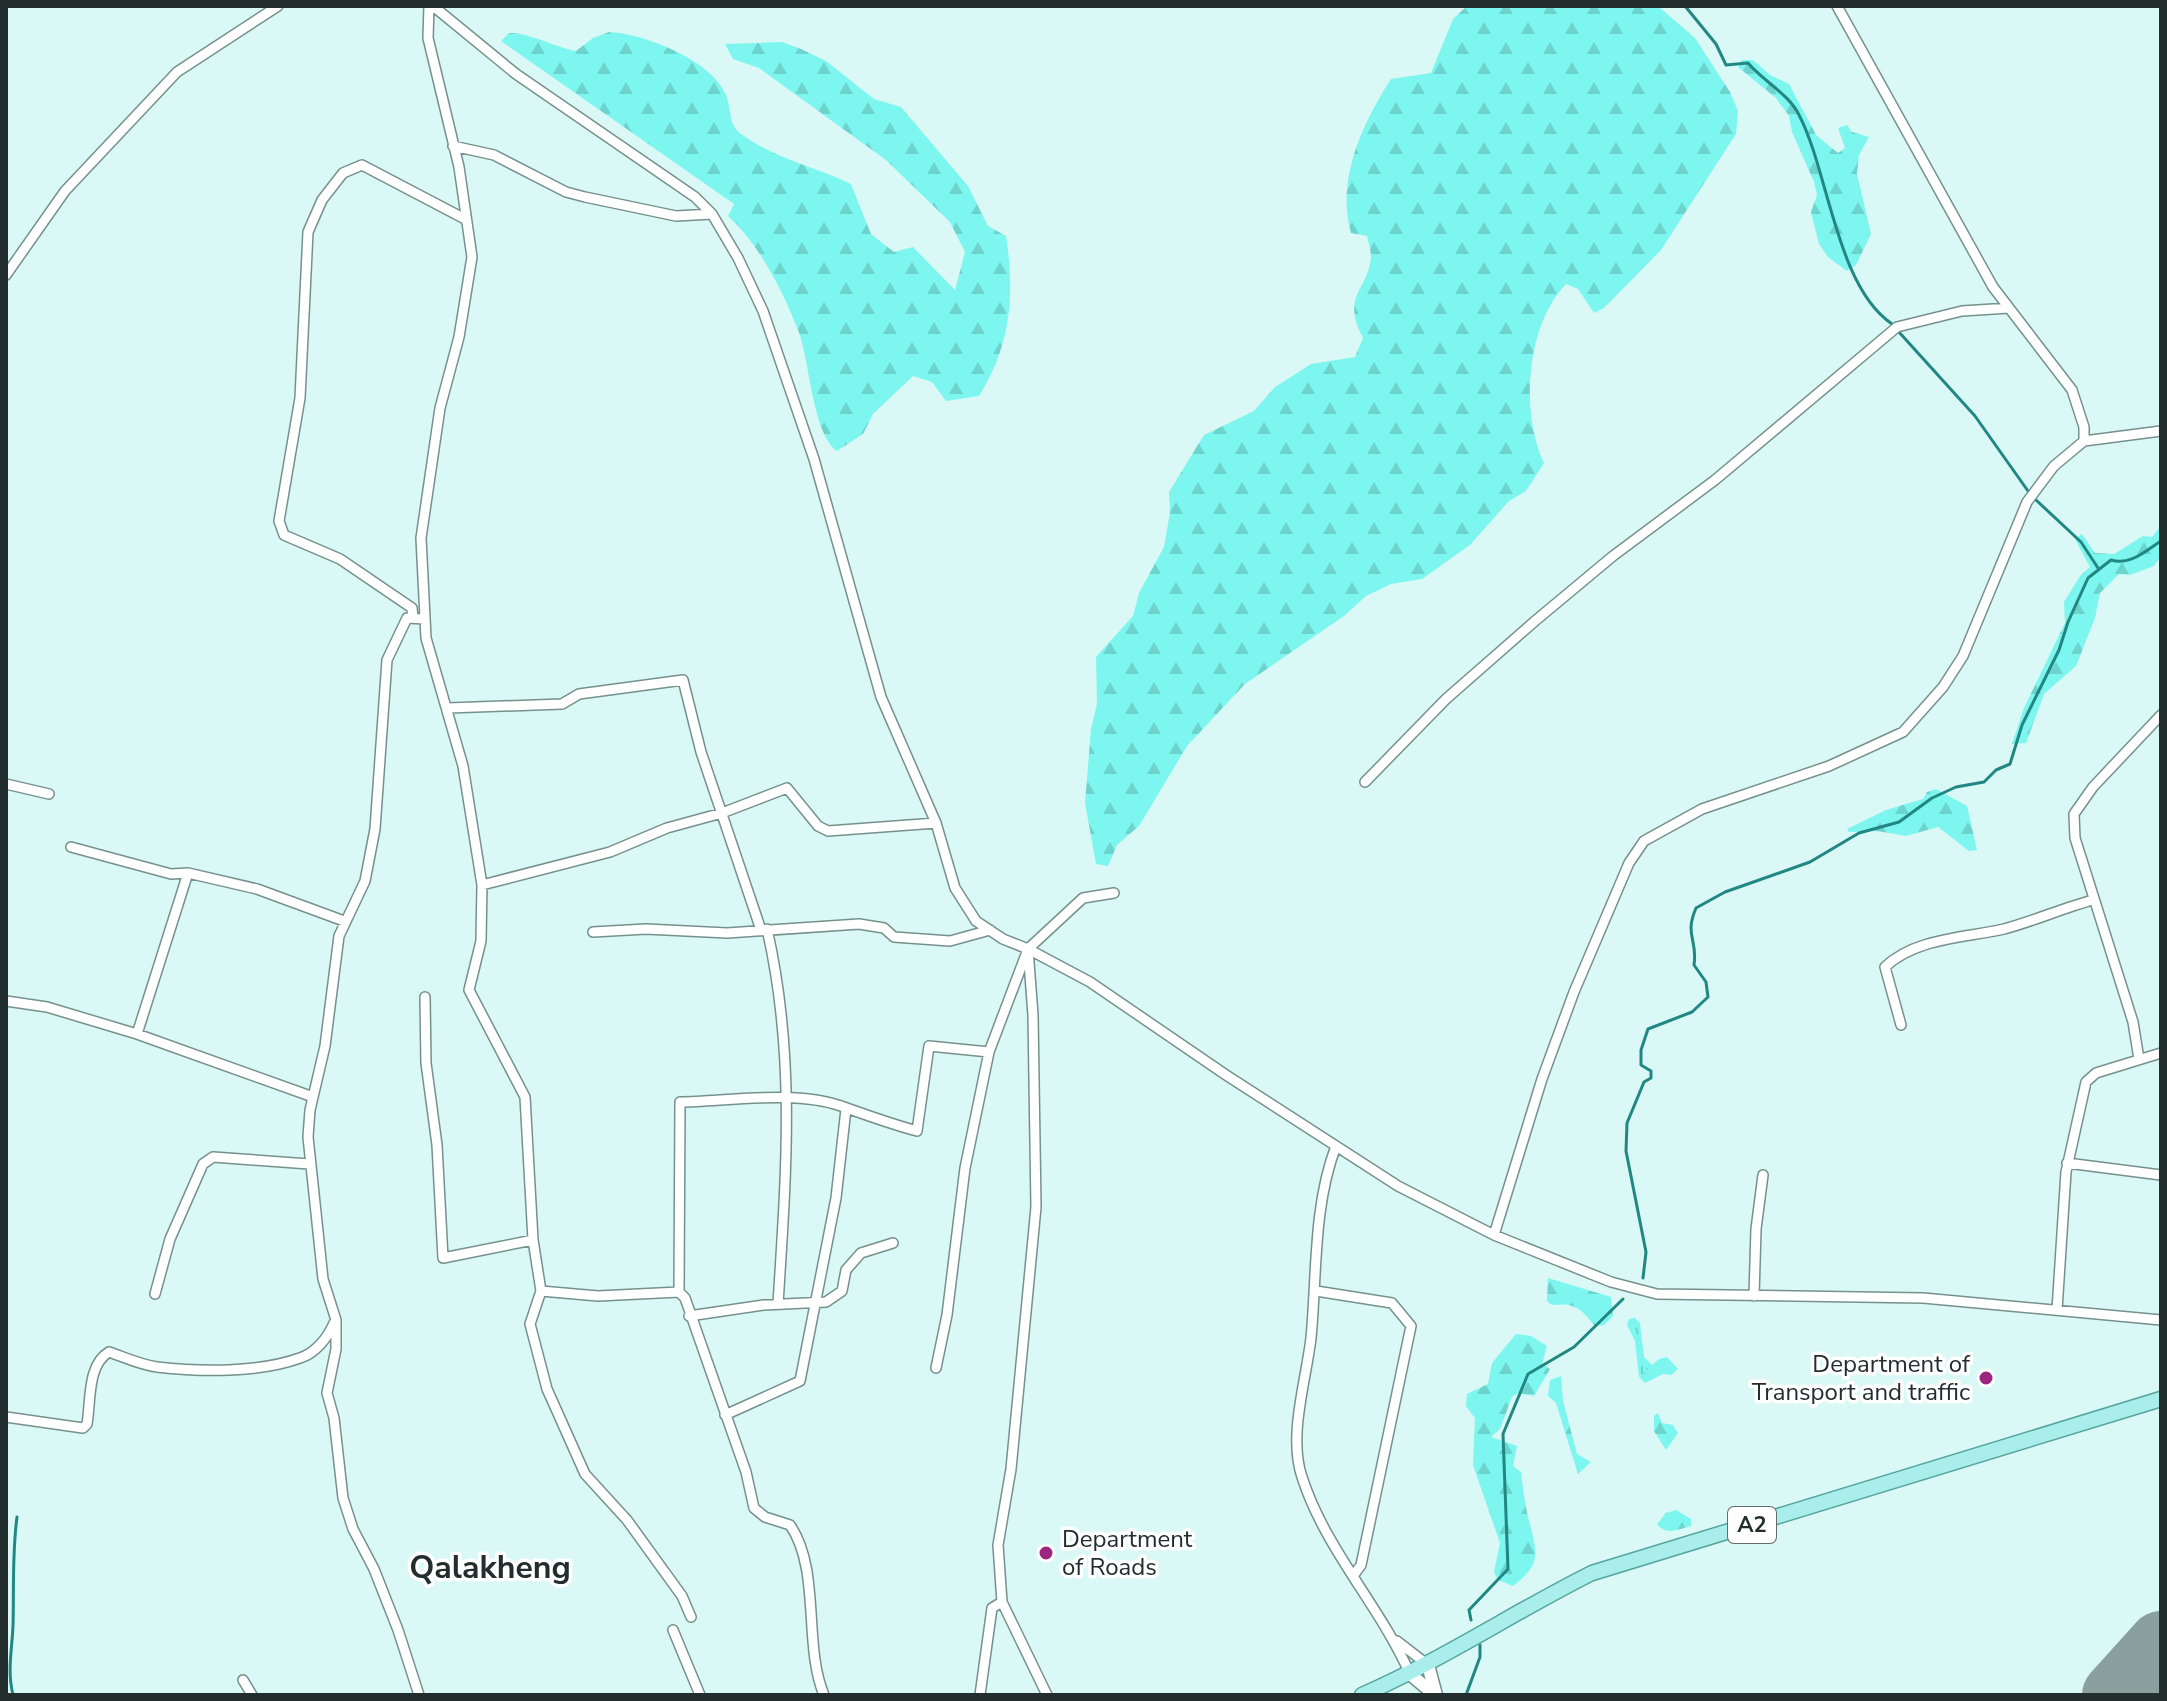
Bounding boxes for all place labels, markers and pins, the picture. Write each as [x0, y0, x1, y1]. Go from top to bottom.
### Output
place label: Department of Transport and traffic [1752, 1348, 1971, 1408]
marker: Department of Transport and traffic [1977, 1369, 1995, 1387]
place label: Department of Roads [1062, 1523, 1193, 1583]
marker: Department of Roads [1037, 1544, 1055, 1562]

